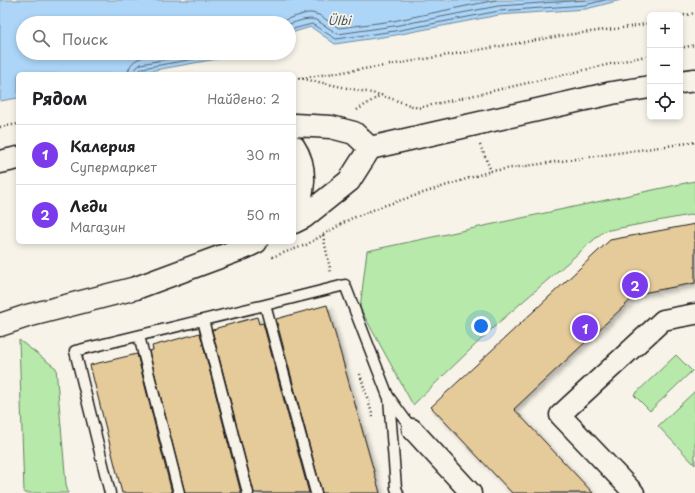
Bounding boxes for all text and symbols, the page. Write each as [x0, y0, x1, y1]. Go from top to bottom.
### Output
water label: Ülbi [327, 11, 352, 29]
map controls [647, 12, 683, 120]
button: + [647, 12, 683, 48]
search box [16, 16, 296, 60]
icon: search [30, 27, 52, 49]
text: Поиск [62, 27, 108, 50]
button: − [647, 48, 683, 84]
button: locate [647, 84, 683, 120]
text: Рядом [32, 85, 87, 111]
text: Найдено: 2 [207, 89, 280, 108]
text: Калерия [70, 134, 136, 157]
text: 1 [42, 145, 48, 164]
text: 30 m [246, 145, 280, 164]
text: Супермаркет [70, 157, 157, 176]
text: Леди [70, 194, 108, 217]
text: 2 [40, 205, 50, 224]
text: 50 m [246, 205, 280, 224]
text: Магазин [70, 217, 126, 236]
pin: 2 [622, 270, 648, 300]
pin: 1 [572, 313, 598, 343]
your location [471, 316, 491, 336]

